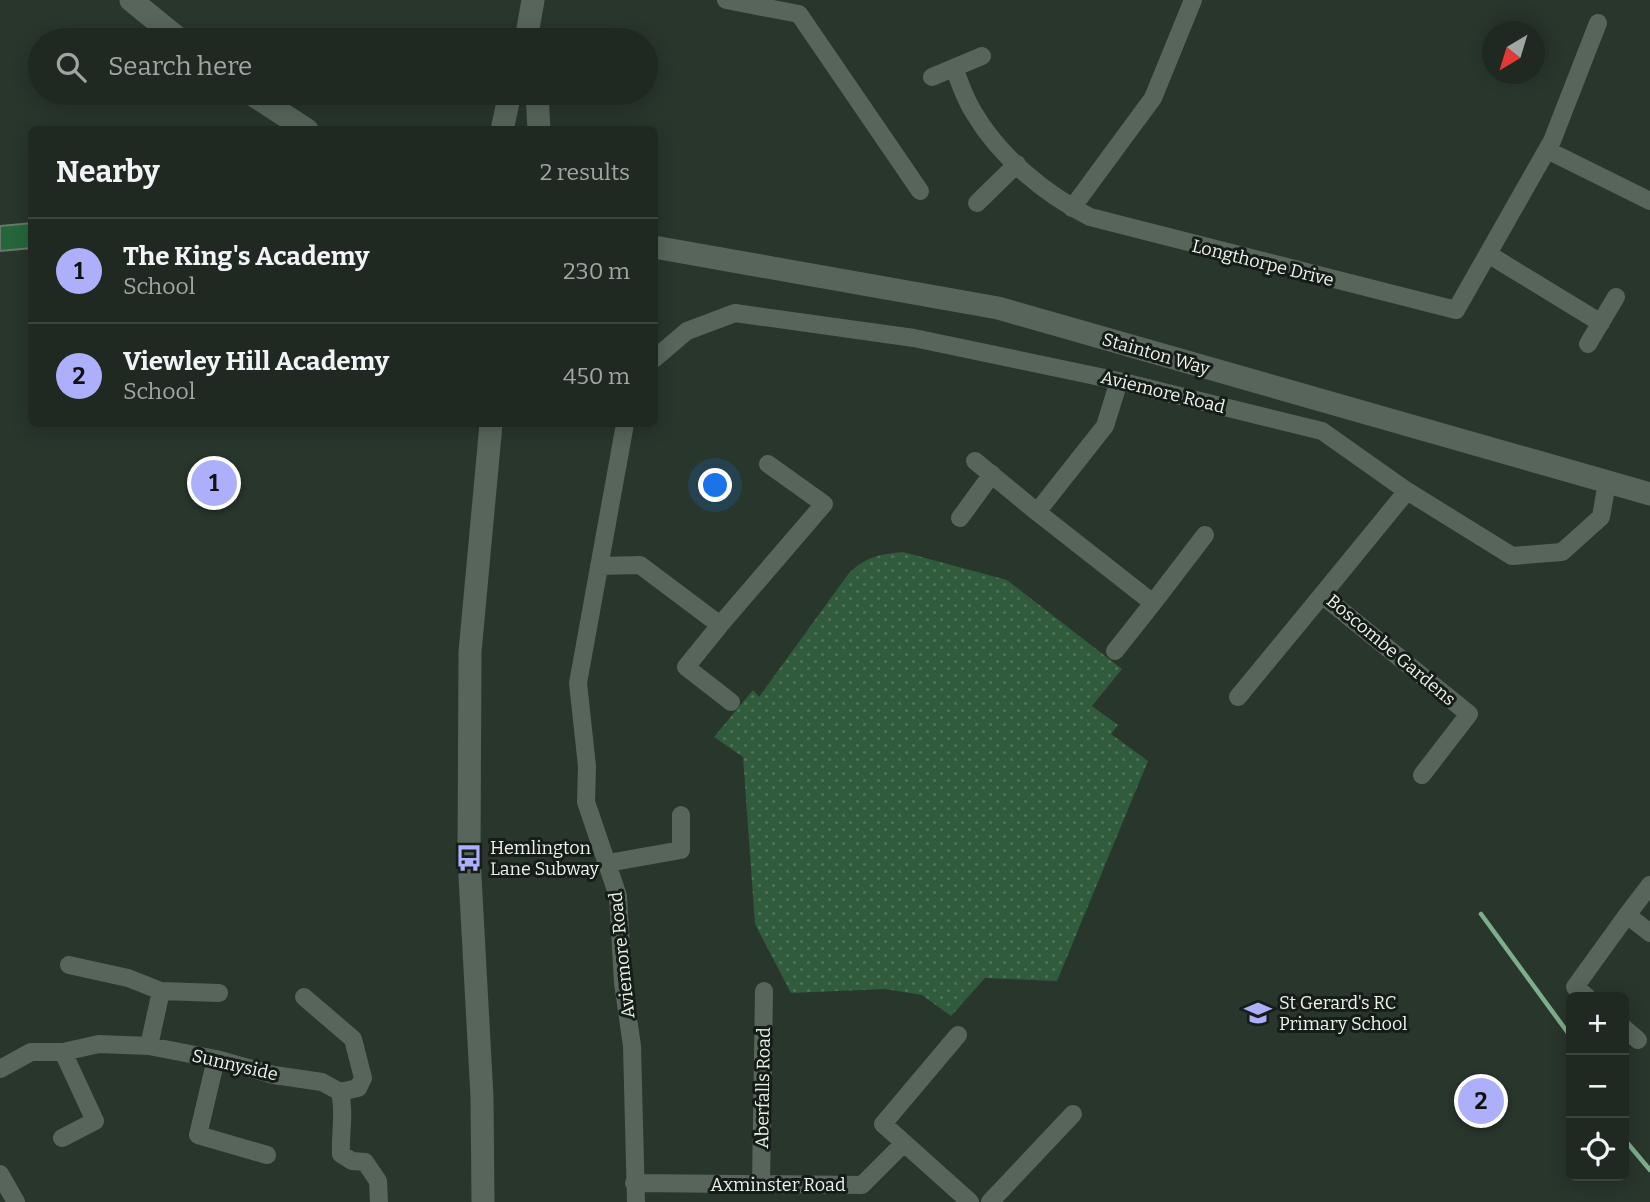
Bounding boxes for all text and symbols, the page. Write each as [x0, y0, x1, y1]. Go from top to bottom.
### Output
north arrow [1482, 21, 1545, 84]
search box [28, 28, 658, 105]
icon: search [52, 48, 90, 86]
text: Search here [108, 51, 252, 82]
text: Nearby [56, 154, 160, 190]
text: 2 results [540, 158, 630, 186]
street label: Longthorpe Drive [1190, 235, 1336, 291]
text: The King's Academy [123, 241, 369, 272]
text: 1 [74, 257, 84, 285]
text: 230 m [563, 257, 630, 285]
text: School [123, 272, 195, 300]
street label: Stainton Way [1100, 328, 1213, 380]
text: Viewley Hill Academy [123, 346, 389, 377]
text: 2 [73, 362, 85, 390]
text: 450 m [563, 362, 630, 390]
street label: Aviemore Road [1099, 366, 1228, 418]
text: School [123, 377, 195, 405]
pin: 1 [191, 457, 237, 509]
your location [698, 468, 732, 502]
street label: Boscombe Gardens [1322, 590, 1460, 710]
place label: Hemlington Lane Subway [490, 837, 599, 880]
bus stop icon: Hemlington Lane Subway [454, 843, 484, 873]
street label: Aviemore Road [604, 890, 640, 1019]
place label: St Gerard's RC Primary School [1279, 992, 1408, 1035]
map controls [1566, 992, 1629, 1181]
button: + [1566, 992, 1629, 1055]
school or university icon: St Gerard's RC Primary School [1243, 998, 1273, 1028]
street label: Aberfalls Road [751, 1027, 775, 1149]
street label: Sunnyside [190, 1044, 280, 1086]
button: − [1566, 1055, 1629, 1118]
pin: 2 [1458, 1075, 1504, 1127]
button: locate [1566, 1118, 1629, 1181]
street label: Axminster Road [710, 1174, 846, 1196]

